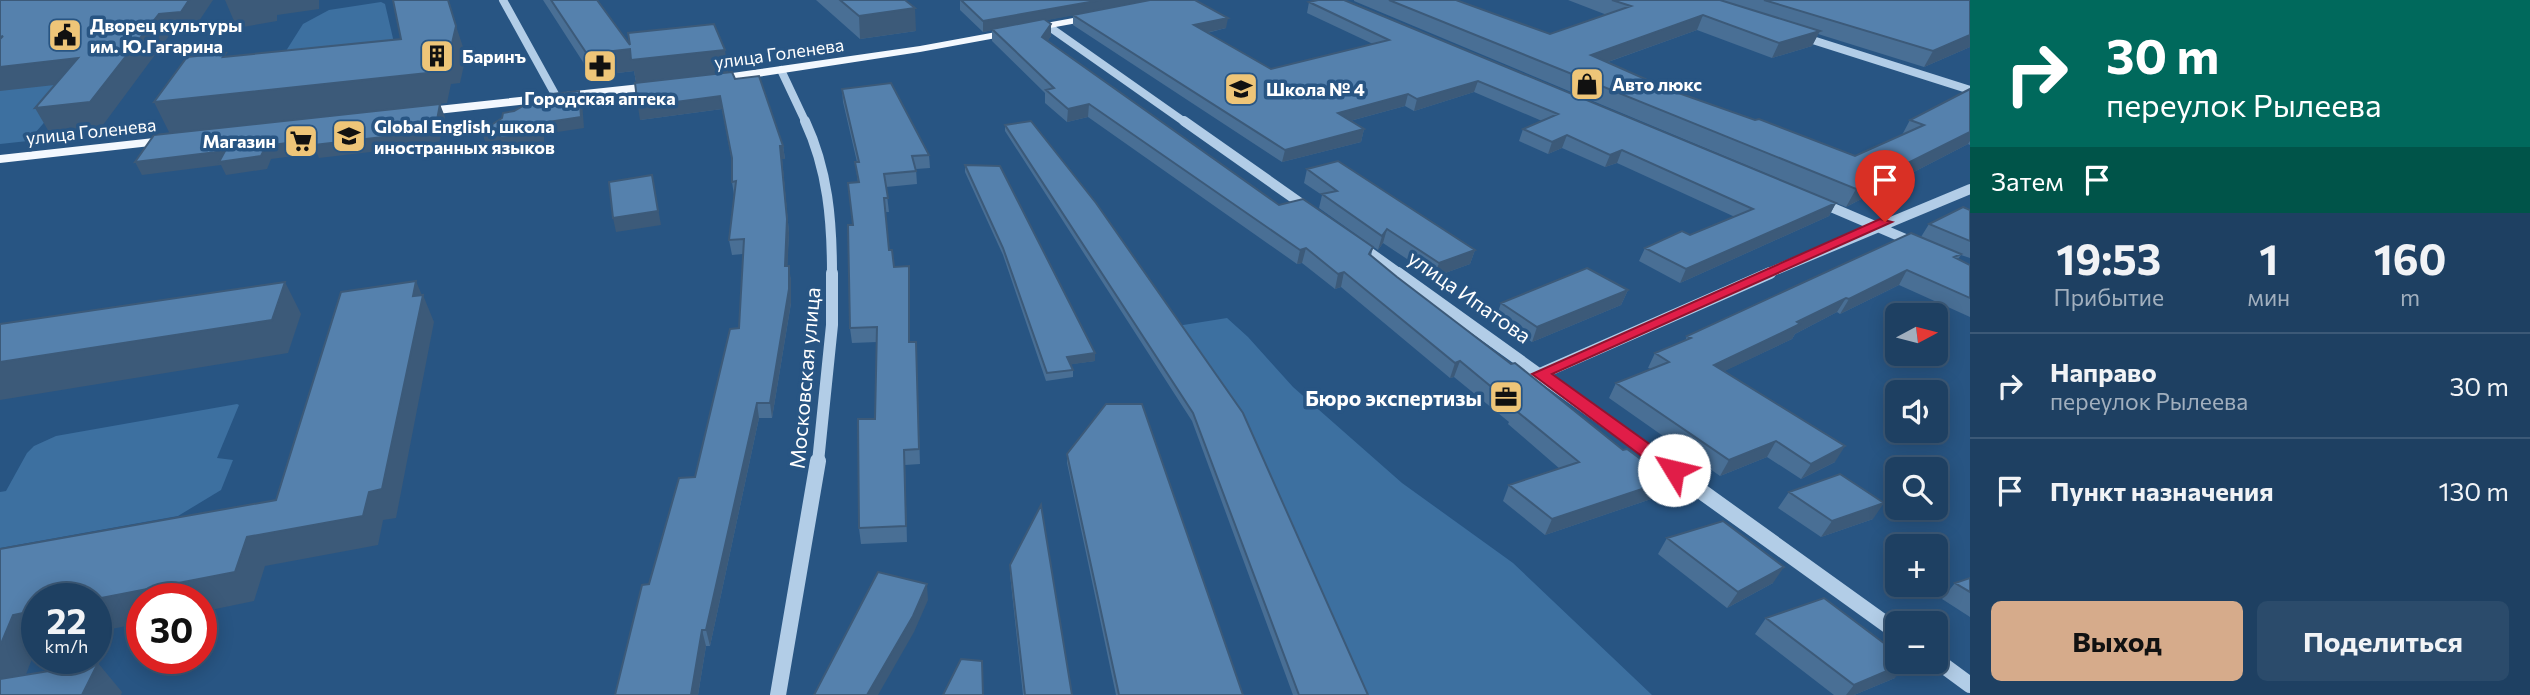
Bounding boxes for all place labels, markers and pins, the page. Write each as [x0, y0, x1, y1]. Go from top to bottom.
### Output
place label: Дворец культуры им. Ю.Гагарина [90, 14, 242, 57]
public building icon: Дворец культуры им. Ю.Гагарина [46, 16, 84, 54]
building icon: Баринъ [418, 37, 456, 75]
place label: Баринъ [462, 45, 527, 67]
pharmacy icon: Городская аптека [581, 47, 619, 85]
shop icon: Авто люкс [1568, 65, 1606, 103]
school or university icon: Школа № 4 [1222, 70, 1260, 108]
place label: Авто люкс [1612, 73, 1702, 95]
place label: Школа № 4 [1266, 78, 1365, 100]
place label: Городская аптека [524, 87, 676, 109]
place label: Global English, школа иностранных языков [374, 115, 555, 158]
school or university icon: Global English, школа иностранных языков [330, 117, 368, 155]
supermarket icon: Магазин [282, 122, 320, 160]
place label: Магазин [202, 130, 276, 152]
pin [1855, 150, 1915, 222]
office icon: Бюро экспертизы [1487, 378, 1525, 416]
place label: Бюро экспертизы [1305, 385, 1482, 410]

